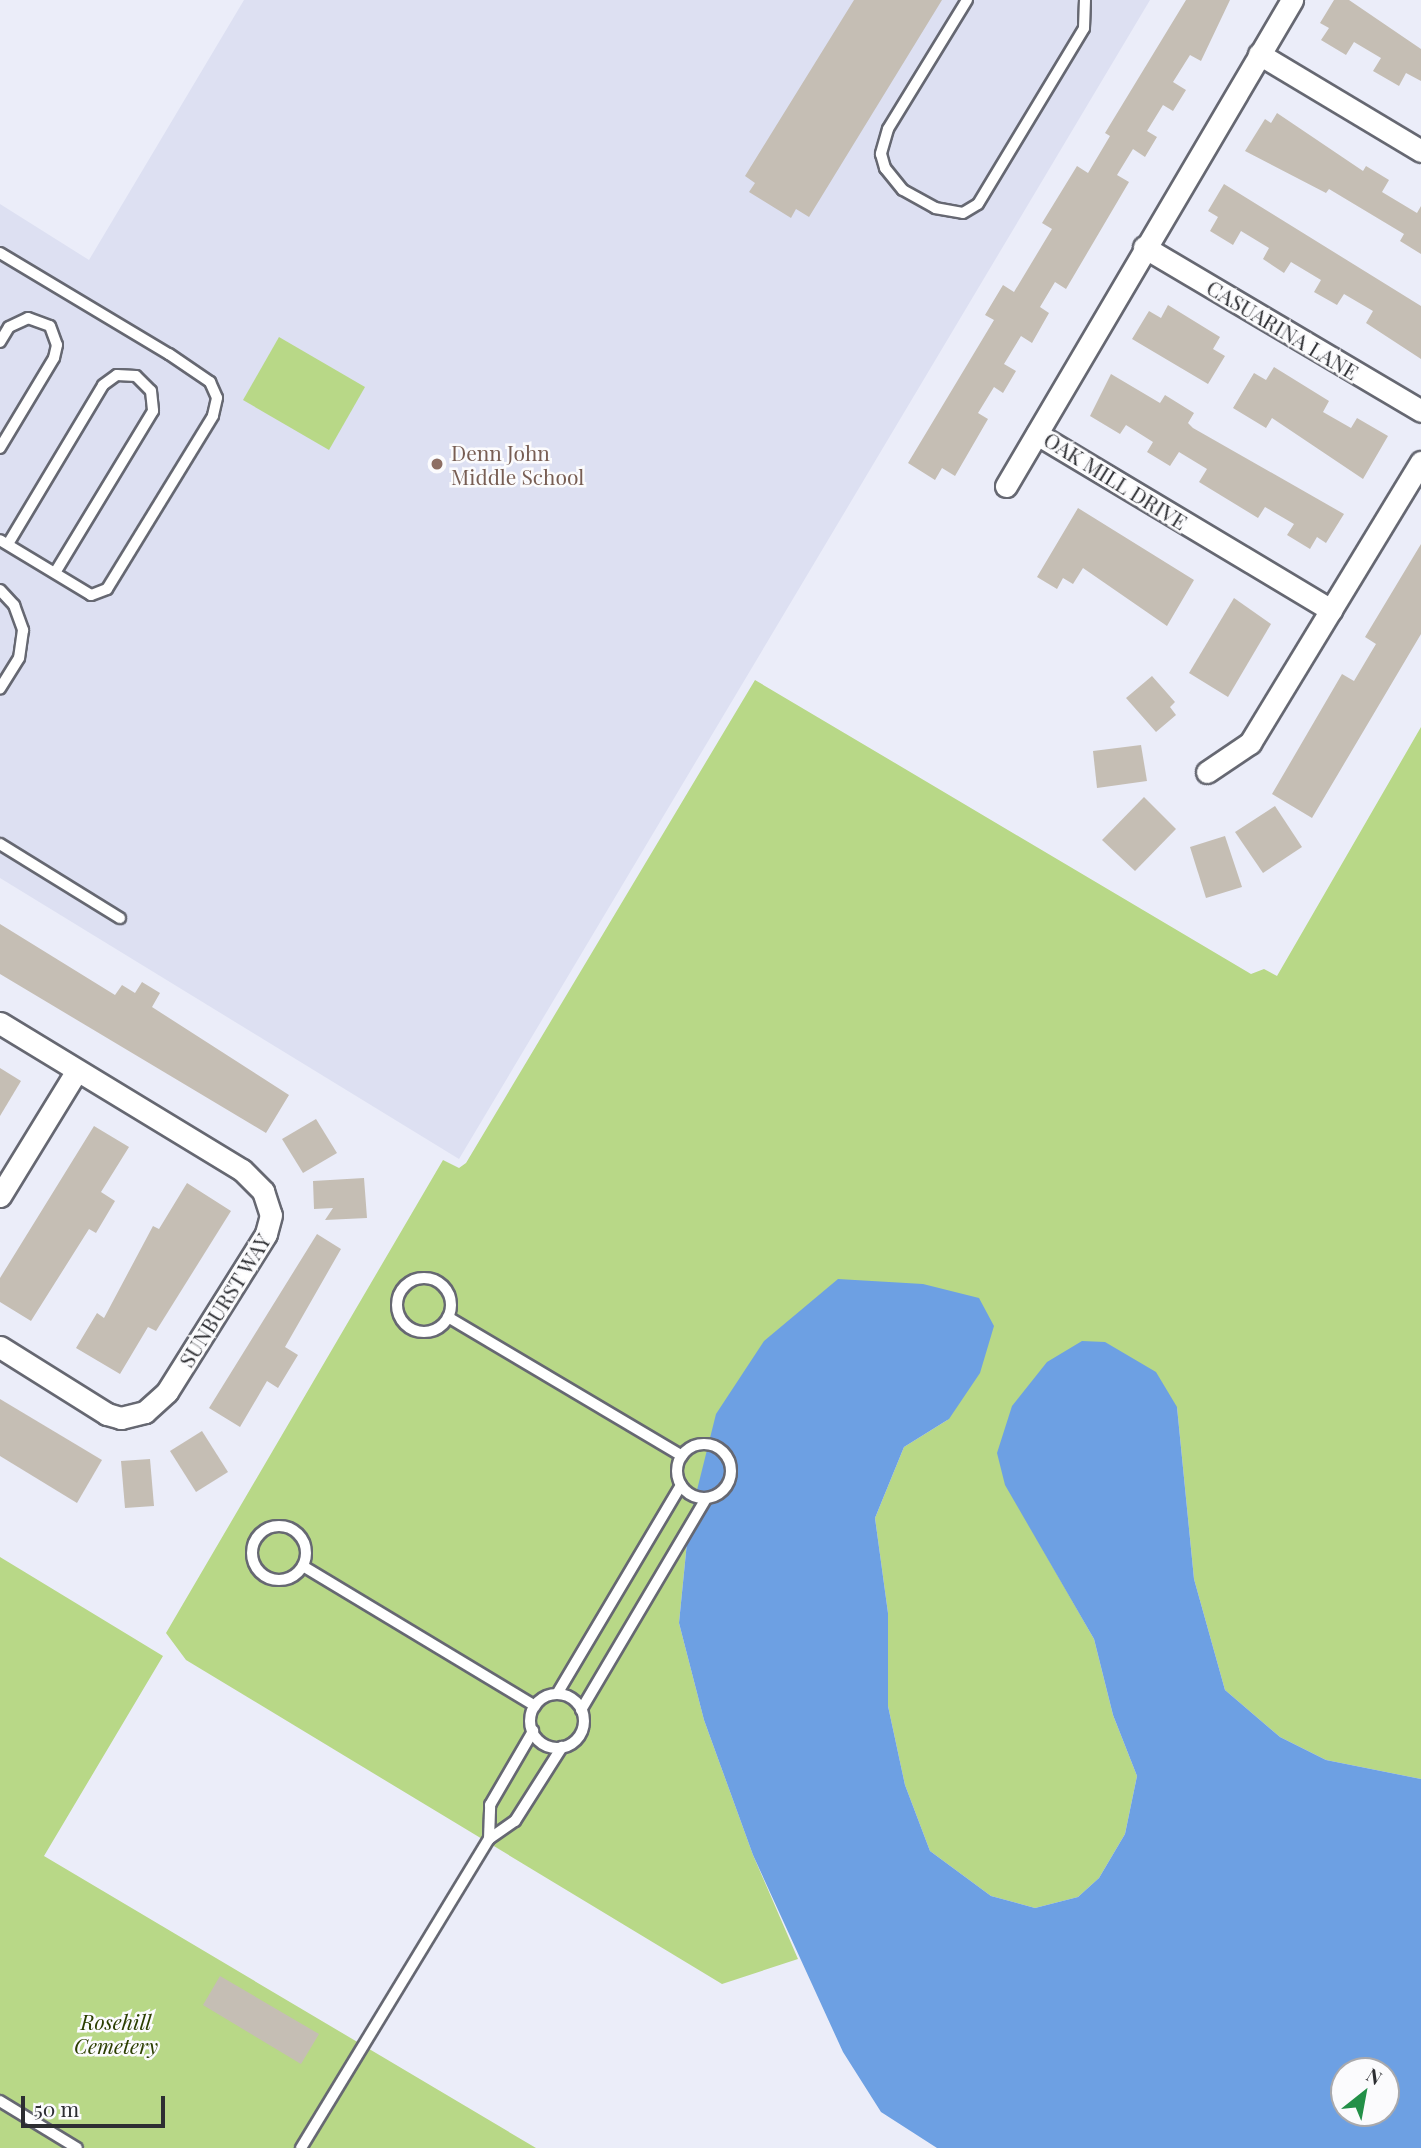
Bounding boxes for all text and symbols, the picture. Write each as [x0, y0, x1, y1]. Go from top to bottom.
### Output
street label: CASUARINA LANE [1203, 274, 1363, 384]
street label: OAK MILL DRIVE [1040, 426, 1192, 534]
place label: Denn John Middle School [451, 439, 584, 489]
marker: Denn John Middle School [429, 456, 445, 472]
street label: SUNBURST WAY [173, 1228, 275, 1372]
park label: Rosehill Cemetery [74, 2008, 158, 2058]
north arrow [1330, 2057, 1400, 2127]
text: N [1362, 2061, 1387, 2090]
scale bar [24, 2082, 168, 2126]
text: 50 m [34, 2094, 79, 2122]

